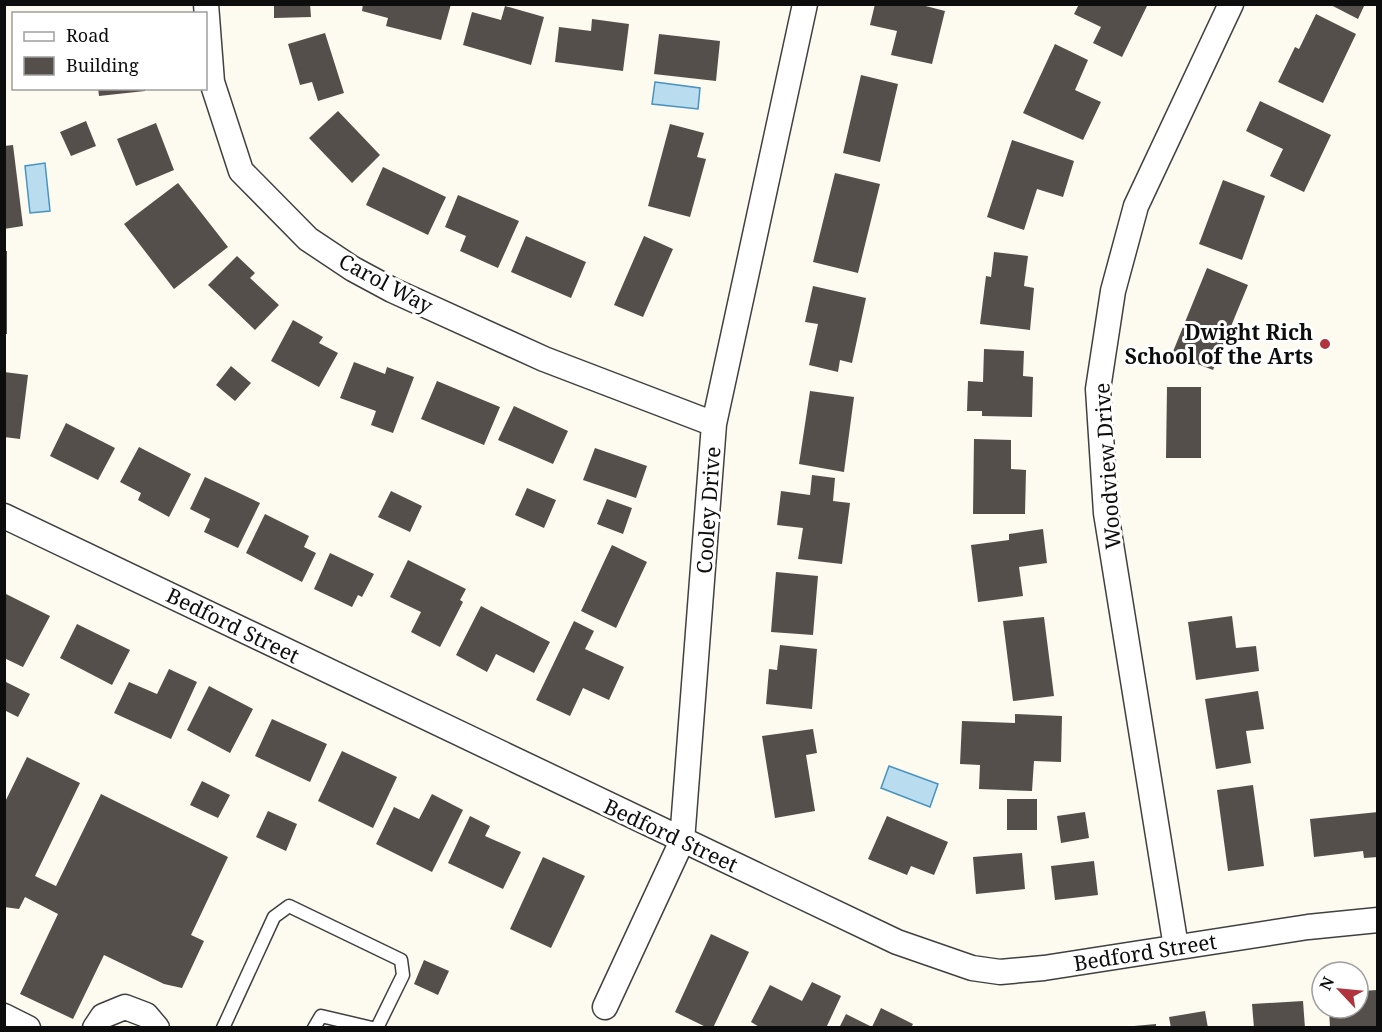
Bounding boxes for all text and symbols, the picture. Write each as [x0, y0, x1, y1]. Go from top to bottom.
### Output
legend [12, 12, 207, 90]
text: Road [66, 23, 109, 47]
text: Building [66, 53, 139, 77]
street label: Carol Way [334, 247, 438, 319]
place label: Dwight Rich School of the Arts [1125, 318, 1313, 370]
marker: Dwight Rich School of the Arts [1318, 337, 1332, 351]
street label: Woodview Drive [1087, 382, 1127, 550]
street label: Cooley Drive [690, 445, 726, 575]
street label: Bedford Street [162, 581, 304, 669]
street label: Bedford Street [600, 792, 742, 878]
street label: Bedford Street [1071, 927, 1219, 977]
north arrow [1310, 960, 1370, 1020]
text: N [1314, 973, 1339, 994]

